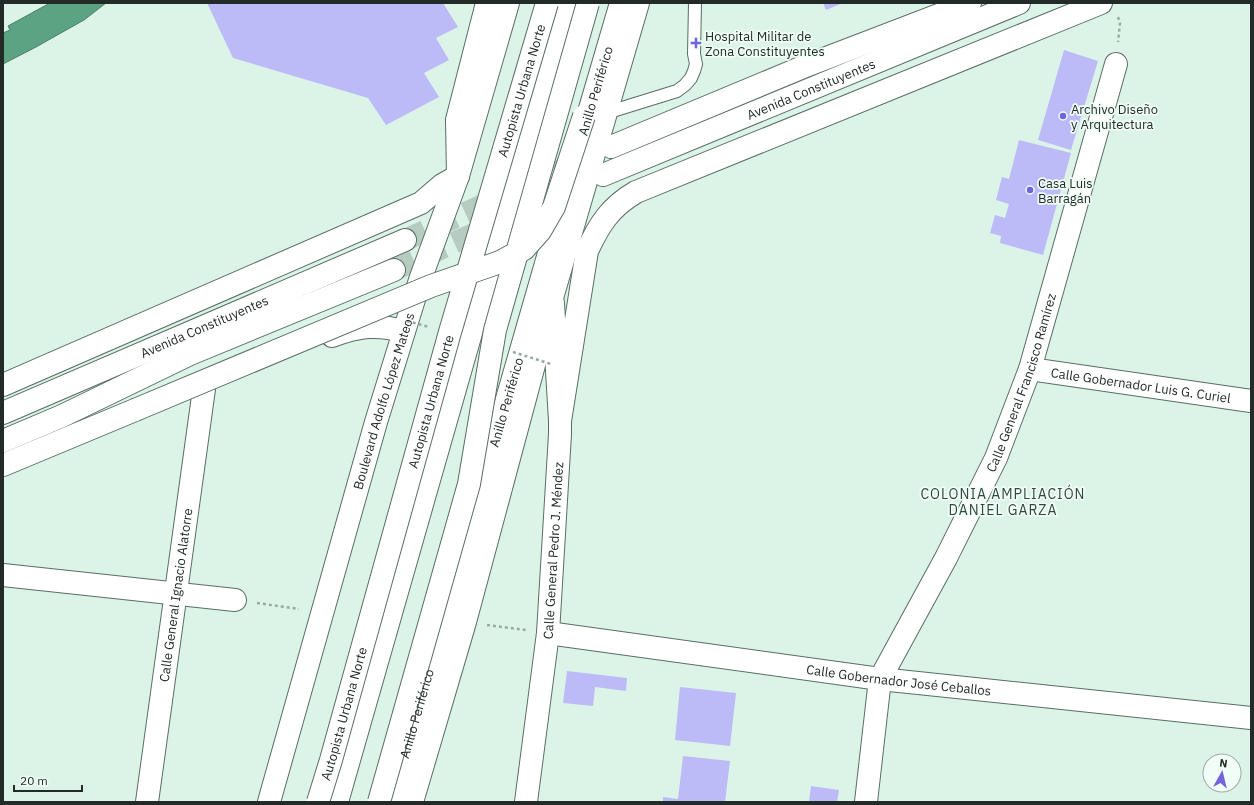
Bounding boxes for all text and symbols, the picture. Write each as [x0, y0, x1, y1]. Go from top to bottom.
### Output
street label: Autopista Urbana Norte [494, 22, 549, 159]
place label: Hospital Militar de Zona Constituyentes [705, 28, 825, 60]
marker: Hospital Militar de Zona Constituyentes [690, 37, 702, 49]
street label: Anillo Periférico [575, 44, 617, 138]
street label: Avenida Constituyentes [744, 55, 878, 124]
place label: Archivo Diseño y Arquitectura [1071, 101, 1158, 133]
marker: Archivo Diseño y Arquitectura [1058, 111, 1068, 121]
place label: Casa Luis Barragán [1038, 175, 1093, 207]
marker: Casa Luis Barragán [1025, 185, 1035, 195]
street label: Calle General Francisco Ramírez [982, 291, 1060, 475]
street label: Avenida Constituyentes [138, 292, 271, 362]
street label: Boulevard Adolfo López Mateos [349, 311, 418, 492]
street label: Autopista Urbana Norte [405, 333, 458, 470]
street label: Anillo Periférico [486, 356, 527, 449]
street label: Calle Gobernador Luis G. Curiel [1050, 364, 1232, 407]
street label: Calle General Pedro J. Méndez [539, 462, 567, 640]
district label: COLONIA AMPLIACIÓN DANIEL GARZA [920, 484, 1086, 519]
street label: Calle General Ignacio Alatorre [156, 507, 196, 683]
street label: Autopista Urbana Norte [317, 645, 371, 783]
street label: Calle Gobernador José Ceballos [805, 661, 992, 700]
street label: Anillo Periférico [396, 667, 438, 760]
north arrow [1202, 753, 1242, 793]
text: N [1218, 756, 1228, 771]
scale bar [14, 767, 82, 793]
text: 20 m [20, 773, 48, 788]

